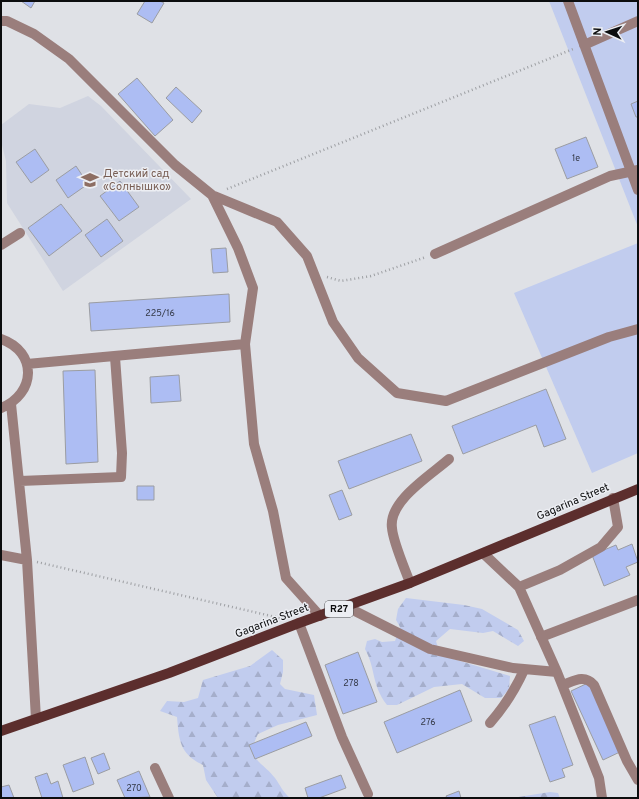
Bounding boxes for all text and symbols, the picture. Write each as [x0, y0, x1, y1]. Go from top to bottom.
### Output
north arrow [587, 12, 627, 52]
text: N [591, 27, 605, 36]
house number: 1е [572, 153, 580, 164]
place label: Детский сад «Солнышко» [103, 167, 171, 194]
school or university icon: Детский сад «Солнышко» [80, 170, 100, 190]
house number: 225/16 [145, 308, 175, 319]
street label: Gagarina Street [535, 480, 611, 524]
street label: Gagarina Street [233, 601, 311, 641]
road number: R27 [325, 601, 353, 617]
house number: 278 [343, 678, 359, 689]
house number: 276 [420, 717, 436, 728]
house number: 270 [126, 783, 142, 794]

